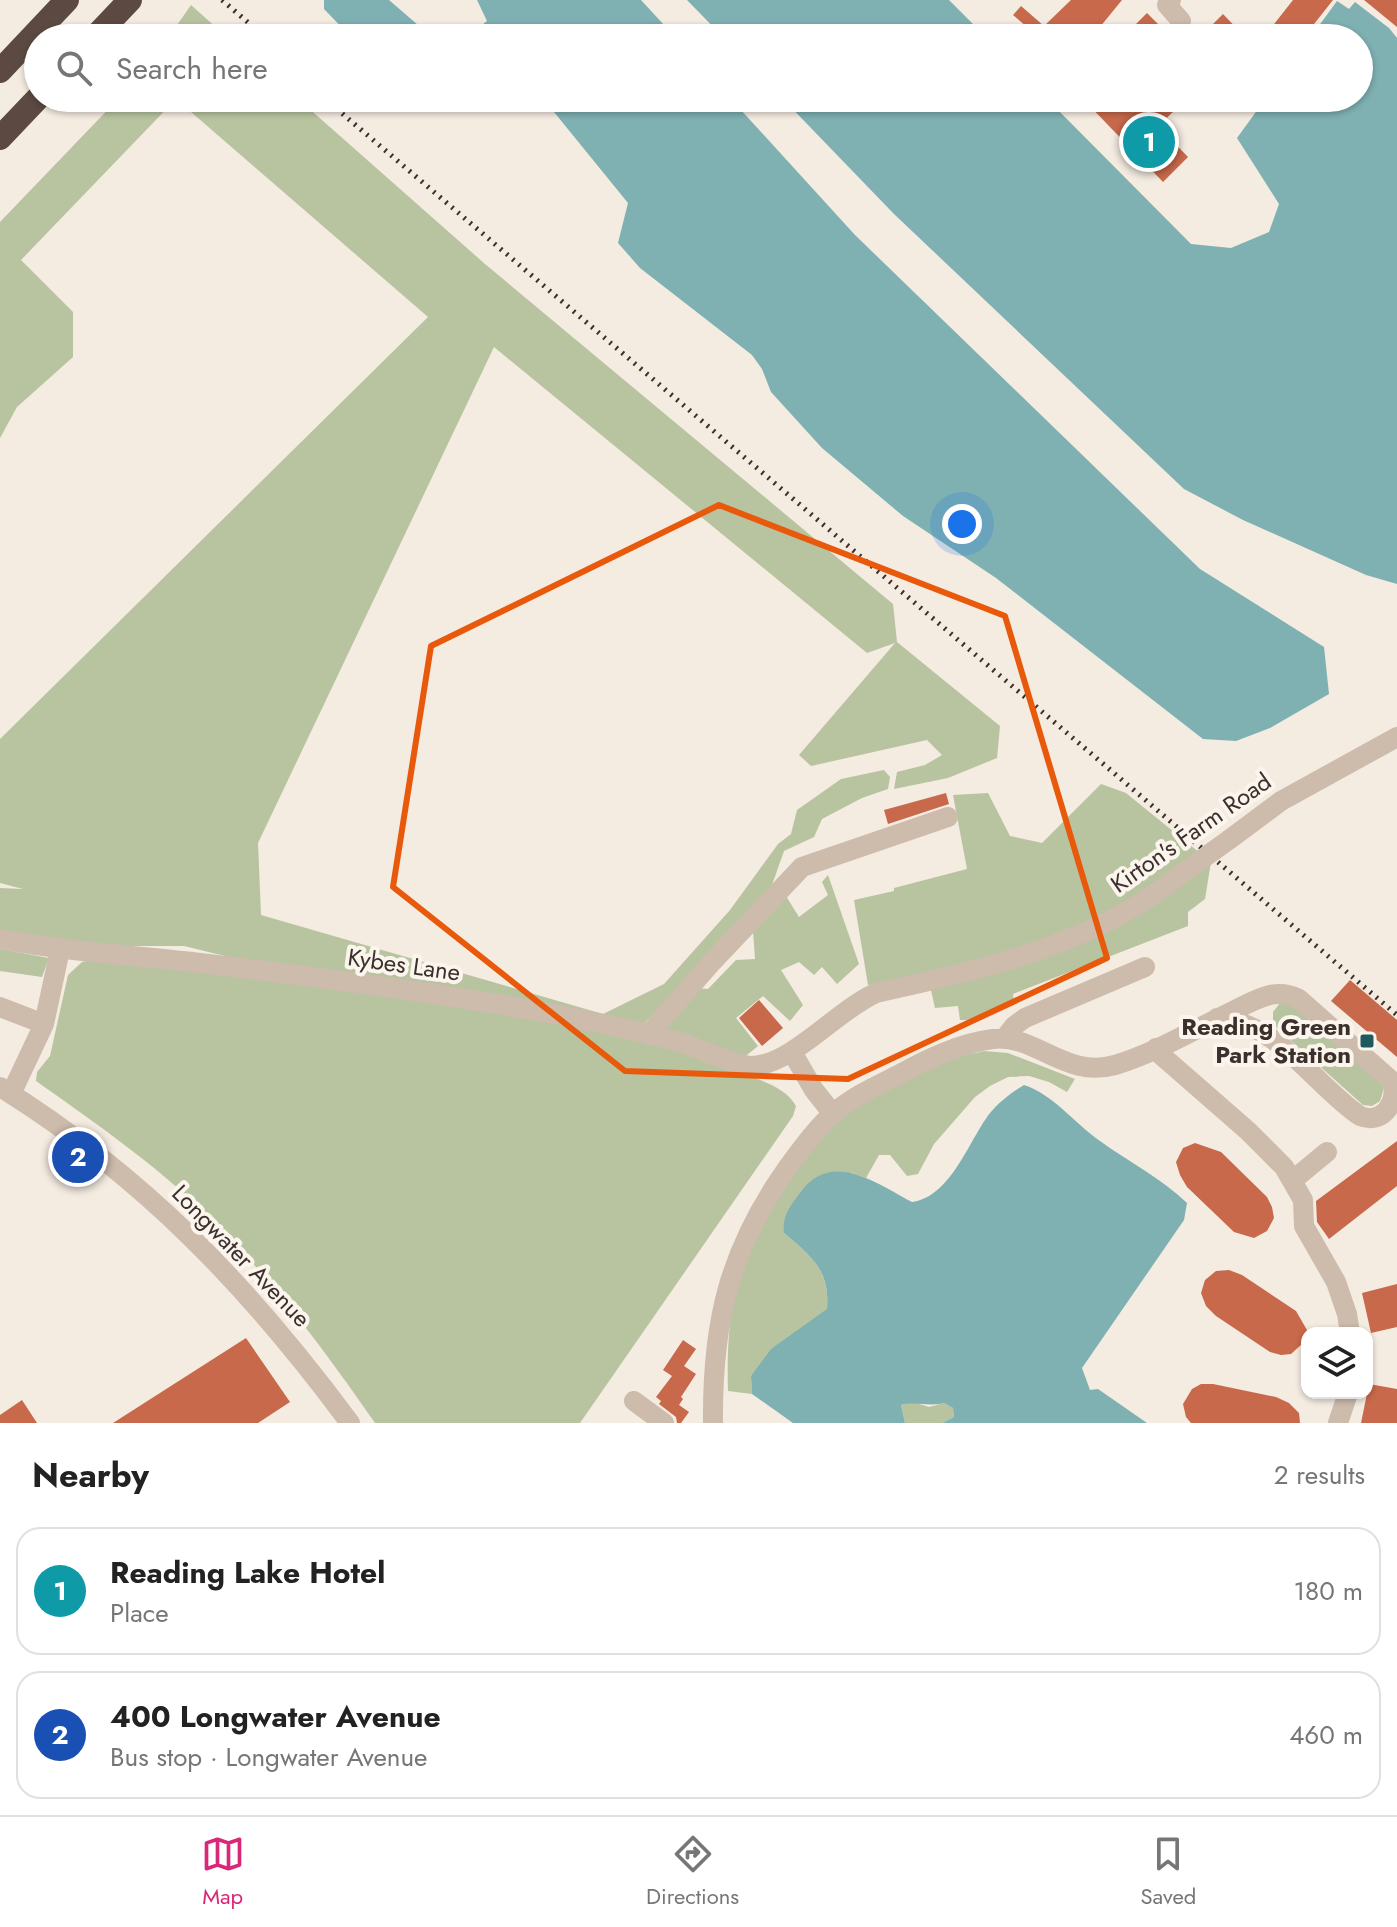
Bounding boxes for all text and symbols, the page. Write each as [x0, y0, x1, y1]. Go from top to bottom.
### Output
search box [24, 24, 1373, 112]
icon: search [52, 46, 96, 90]
text: Search here [116, 47, 268, 90]
pin: 1 [1123, 112, 1175, 172]
your location [942, 504, 982, 544]
street label: Kirton's Farm Road [1103, 764, 1278, 901]
street label: Kybes Lane [346, 939, 463, 990]
place label: Reading Green Park Station [1181, 1009, 1351, 1072]
marker: Reading Green Park Station [1358, 1032, 1376, 1050]
pin: 2 [52, 1127, 104, 1187]
street label: Longwater Avenue [164, 1176, 319, 1335]
map controls [1301, 1327, 1373, 1399]
button: layers [1301, 1327, 1373, 1399]
text: Nearby [32, 1451, 149, 1500]
text: 2 results [1274, 1456, 1365, 1494]
text: Reading Lake Hotel [110, 1551, 385, 1594]
text: 1 [53, 1572, 67, 1610]
text: 180 m [1293, 1572, 1363, 1610]
text: Place [110, 1594, 169, 1632]
text: 400 Longwater Avenue [110, 1695, 441, 1738]
text: 2 [51, 1716, 69, 1754]
text: 460 m [1289, 1716, 1363, 1754]
text: Bus stop · Longwater Avenue [110, 1738, 427, 1776]
tab: Map [201, 1832, 245, 1912]
tab: Directions [646, 1832, 739, 1912]
tab: Saved [1141, 1832, 1196, 1912]

